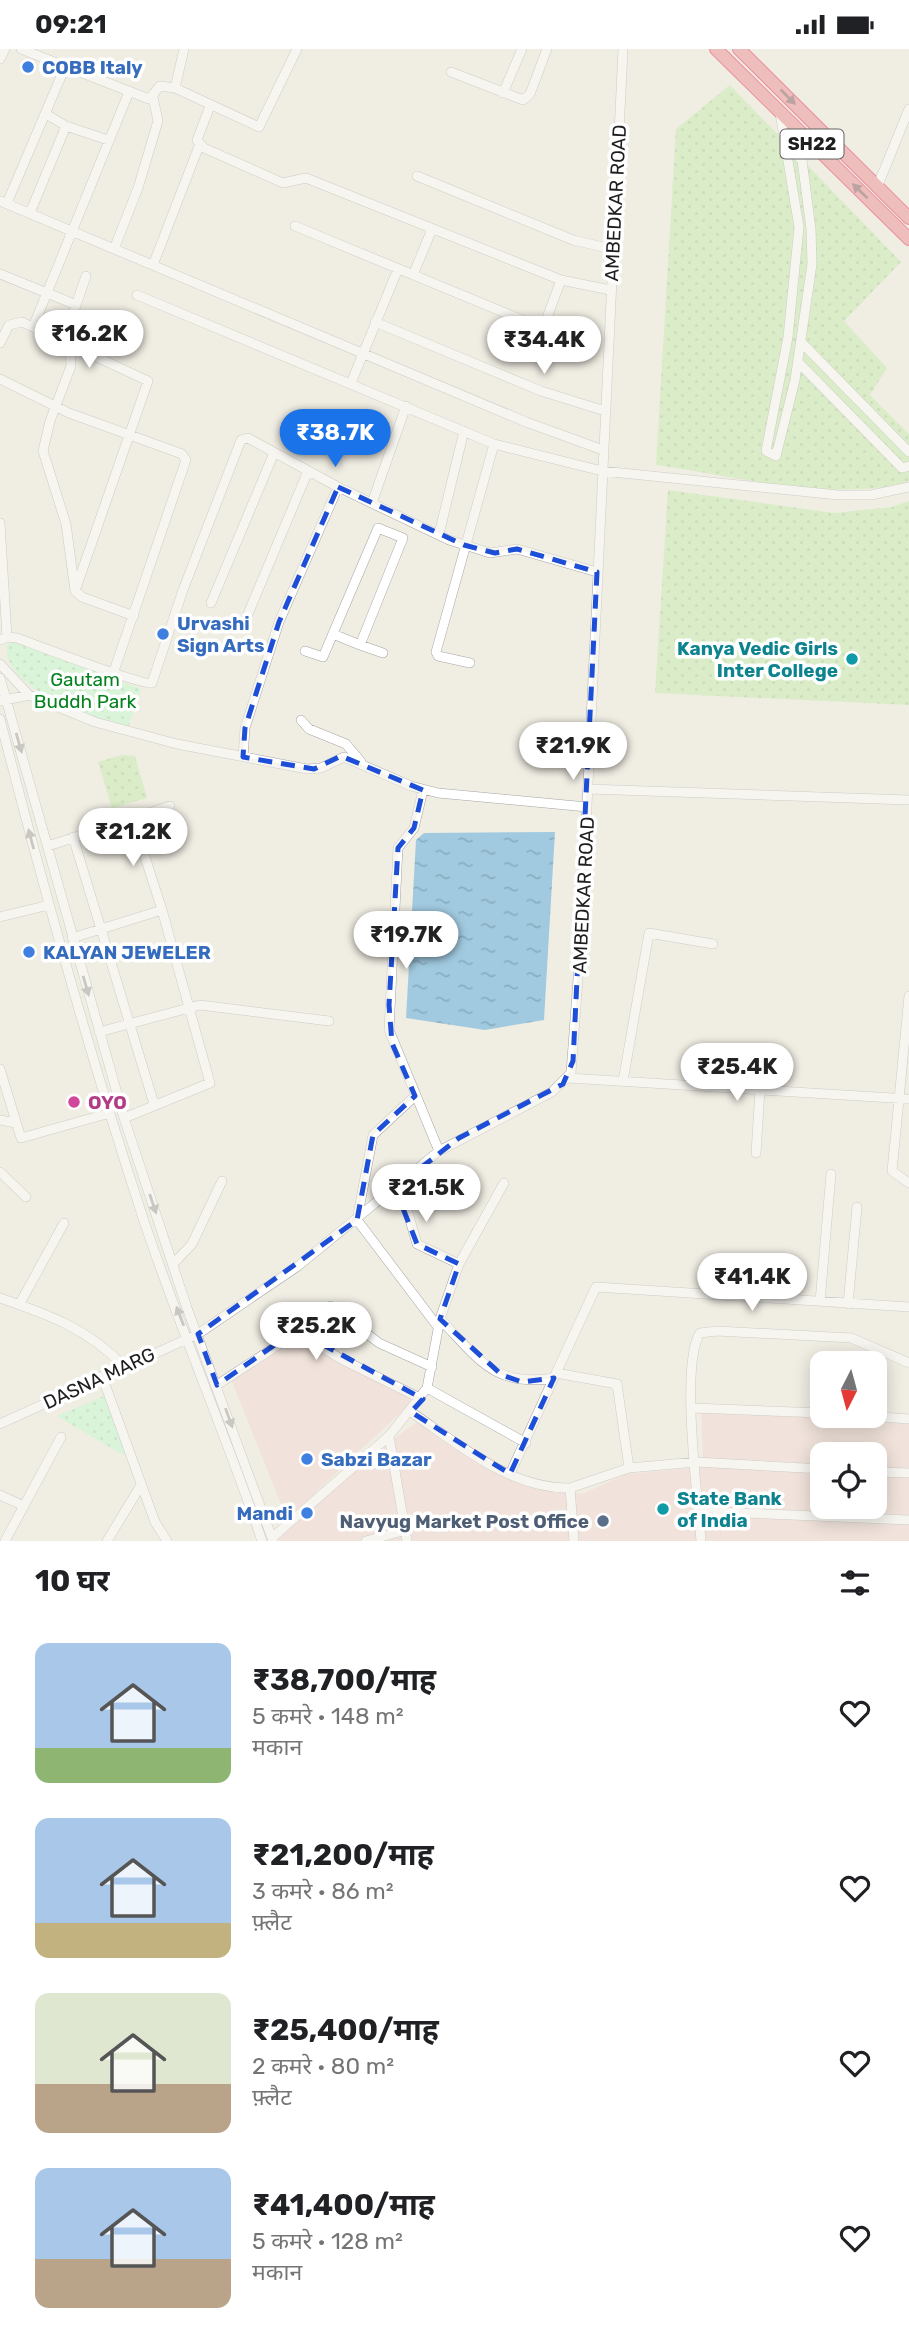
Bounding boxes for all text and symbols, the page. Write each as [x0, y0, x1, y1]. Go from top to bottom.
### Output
text: 09:21 [35, 9, 107, 40]
place label: COBB Italy [42, 56, 143, 79]
marker: COBB Italy [20, 59, 36, 75]
one-way arrow [780, 89, 796, 105]
street label: AMBEDKAR ROAD [600, 124, 631, 282]
road number: SH22 [780, 129, 844, 159]
one-way arrow [852, 183, 869, 199]
pin: ₹16.2K [32, 311, 146, 370]
pin: ₹34.4K [487, 317, 601, 376]
text: ₹16.2K [51, 319, 127, 347]
text: ₹34.4K [503, 325, 585, 353]
pin: ₹38.7K [278, 409, 392, 469]
text: ₹38.7K [296, 418, 374, 446]
place label: Urvashi Sign Arts [177, 612, 264, 657]
marker: Urvashi Sign Arts [155, 626, 171, 642]
place label: Kanya Vedic Girls Inter College [677, 637, 838, 682]
marker: Kanya Vedic Girls Inter College [844, 651, 860, 667]
park label: Gautam Buddh Park [34, 668, 136, 713]
pin: ₹21.9K [516, 723, 630, 782]
text: ₹21.9K [535, 731, 611, 759]
one-way arrow [14, 733, 24, 754]
pin: ₹21.2K [76, 809, 190, 868]
street label: AMBEDKAR ROAD [568, 816, 599, 974]
text: ₹21.2K [95, 817, 171, 845]
one-way arrow [25, 828, 36, 850]
pin: ₹19.7K [349, 911, 463, 971]
text: ₹19.7K [369, 920, 443, 948]
place label: KALYAN JEWELER [43, 941, 211, 964]
marker: KALYAN JEWELER [21, 944, 37, 960]
one-way arrow [81, 975, 92, 997]
pin: ₹25.4K [680, 1044, 794, 1103]
text: ₹25.4K [697, 1052, 777, 1080]
place label: OYO [88, 1091, 127, 1114]
marker: OYO [66, 1094, 82, 1110]
pin: ₹21.5K [369, 1165, 483, 1224]
text: ₹21.5K [388, 1173, 464, 1201]
one-way arrow [148, 1193, 159, 1214]
pin: ₹41.4K [695, 1253, 809, 1313]
text: ₹41.4K [713, 1262, 791, 1290]
pin: ₹25.2K [259, 1303, 373, 1362]
one-way arrow [174, 1305, 185, 1326]
text: ₹25.2K [276, 1311, 356, 1339]
street label: DASNA MARG [40, 1343, 159, 1414]
north arrow [810, 1351, 887, 1428]
map controls [810, 1351, 887, 1519]
one-way arrow [224, 1407, 235, 1428]
button: locate [810, 1442, 887, 1519]
place label: Sabzi Bazar [321, 1448, 432, 1471]
marker: Sabzi Bazar [299, 1451, 315, 1467]
place label: State Bank of India [677, 1487, 782, 1532]
marker: State Bank of India [655, 1501, 671, 1517]
place label: Mandi [236, 1502, 293, 1525]
marker: Mandi [299, 1505, 315, 1521]
place label: Navyug Market Post Office [340, 1510, 589, 1533]
marker: Navyug Market Post Office [595, 1513, 611, 1529]
text: 10 घर [35, 1563, 109, 1599]
icon: filters [836, 1564, 874, 1602]
text: ₹38,700/माह [252, 1662, 436, 1698]
icon: home [91, 1671, 175, 1755]
icon: heart [836, 1694, 874, 1732]
text: 5 कमरे · 148 m² [252, 1702, 404, 1730]
text: मकान [252, 1733, 302, 1761]
text: ₹21,200/माह [252, 1837, 434, 1873]
icon: home [91, 1846, 175, 1930]
icon: heart [836, 1869, 874, 1907]
text: 3 कमरे · 86 m² [252, 1877, 394, 1905]
text: फ़्लैट [252, 1908, 292, 1936]
text: ₹25,400/माह [252, 2012, 439, 2048]
icon: home [91, 2021, 175, 2105]
icon: heart [836, 2044, 874, 2082]
text: 2 कमरे · 80 m² [252, 2052, 394, 2080]
text: फ़्लैट [252, 2083, 292, 2111]
text: ₹41,400/माह [252, 2187, 435, 2223]
icon: home [91, 2196, 175, 2280]
icon: heart [836, 2219, 874, 2257]
text: 5 कमरे · 128 m² [252, 2227, 403, 2255]
text: मकान [252, 2258, 302, 2286]

